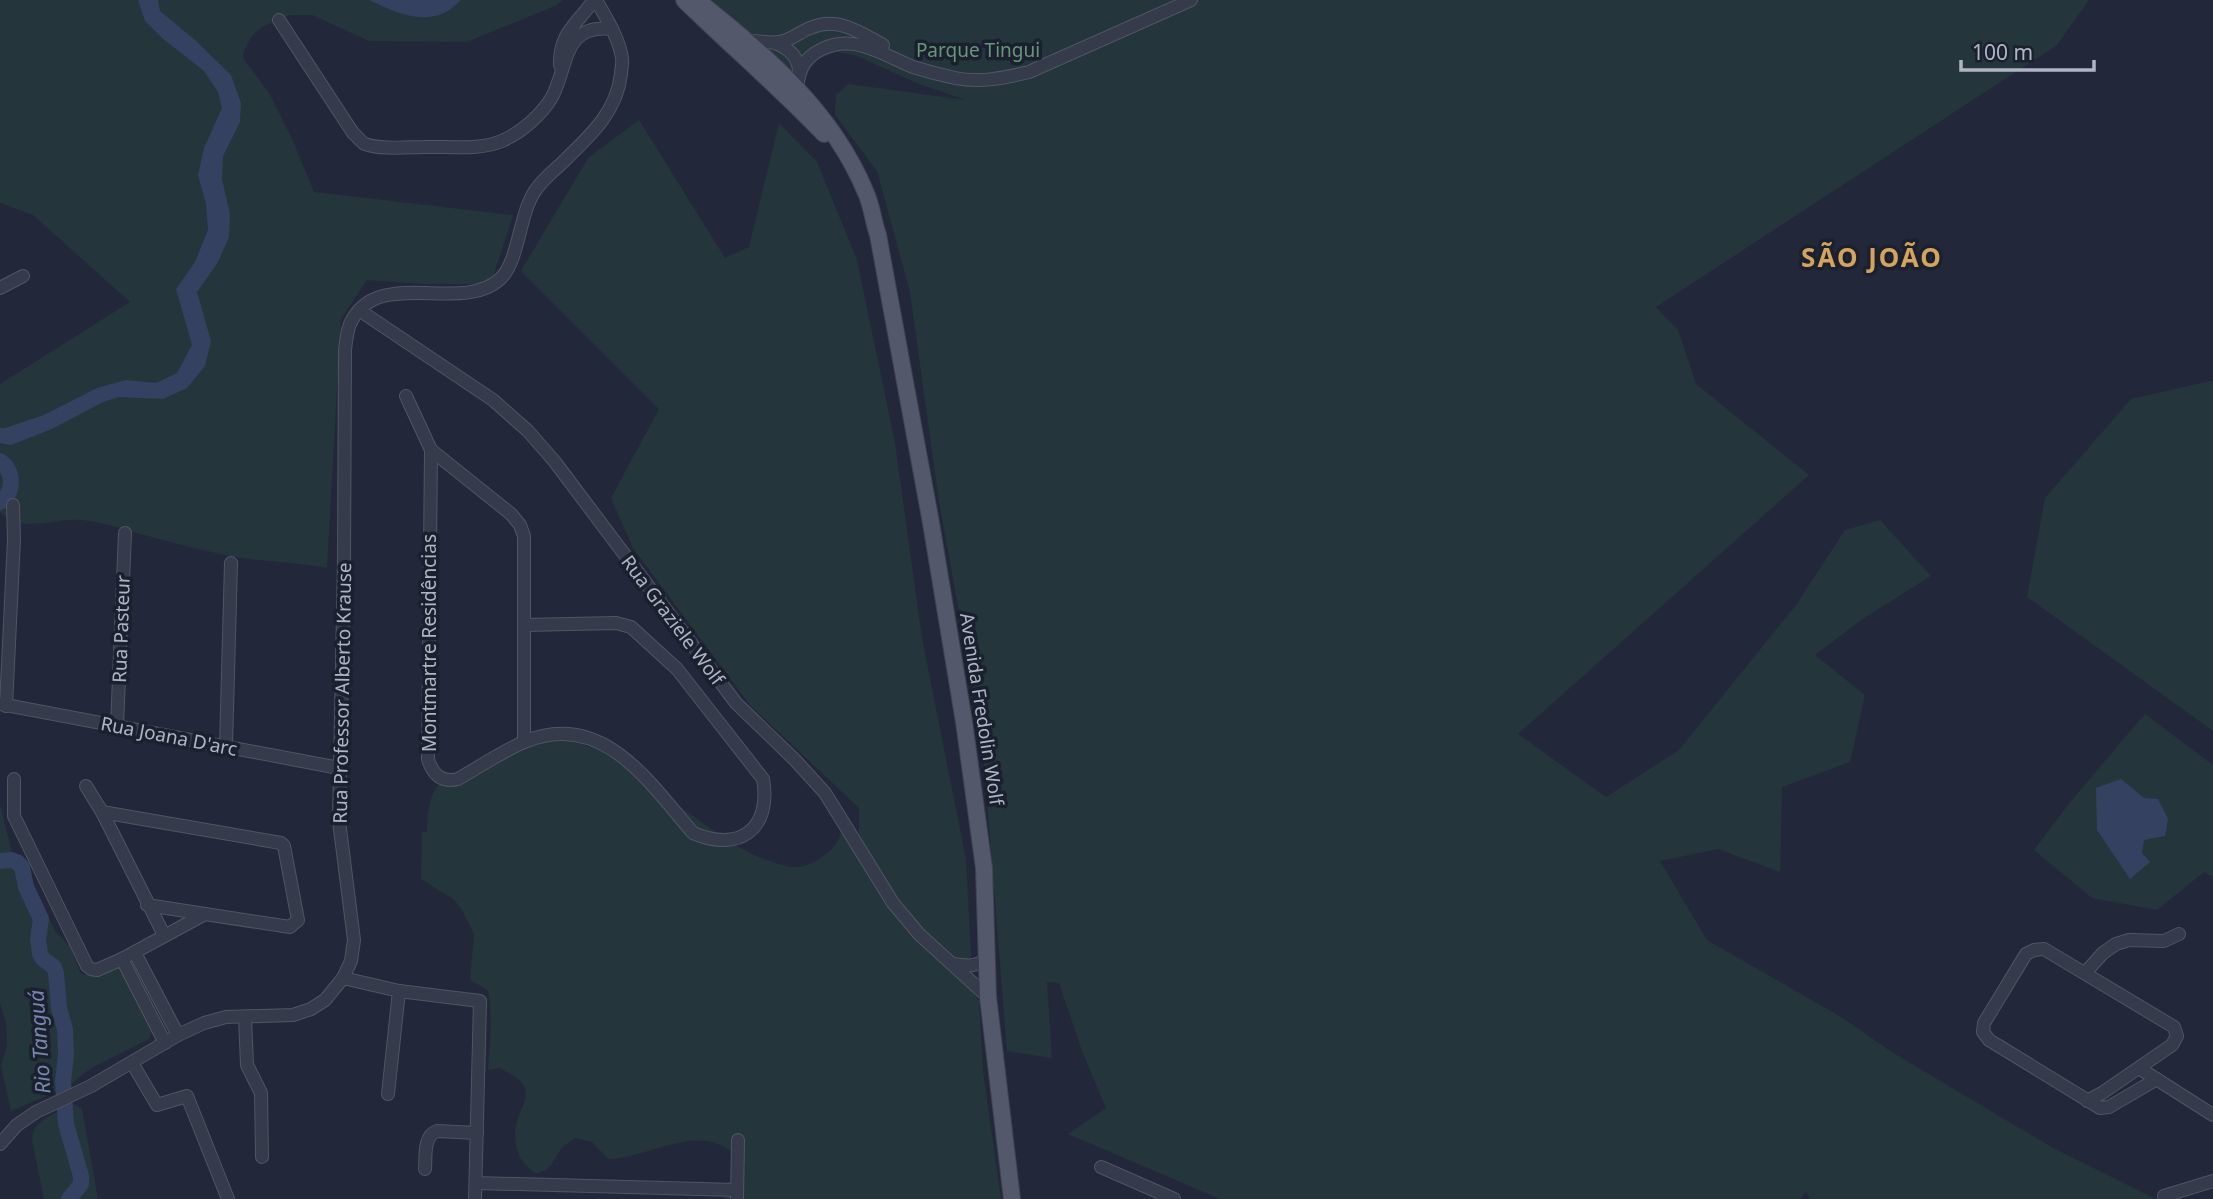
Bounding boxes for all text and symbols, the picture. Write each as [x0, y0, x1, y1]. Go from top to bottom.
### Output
scale bar [1961, 28, 2094, 72]
park label: Parque Tingui [916, 37, 1040, 63]
text: 100 m [1972, 38, 2033, 66]
district label: SÃO JOÃO [1801, 239, 1943, 275]
street label: Montmartre Residências [416, 534, 442, 752]
street label: Rua Graziele Wolf [616, 550, 731, 691]
street label: Rua Professor Alberto Krause [327, 562, 357, 824]
street label: Rua Pasteur [106, 575, 136, 683]
street label: Avenida Fredolin Wolf [954, 611, 1010, 808]
street label: Rua Joana D'arc [99, 710, 239, 762]
water label: Rio Tanguá [21, 989, 57, 1095]

